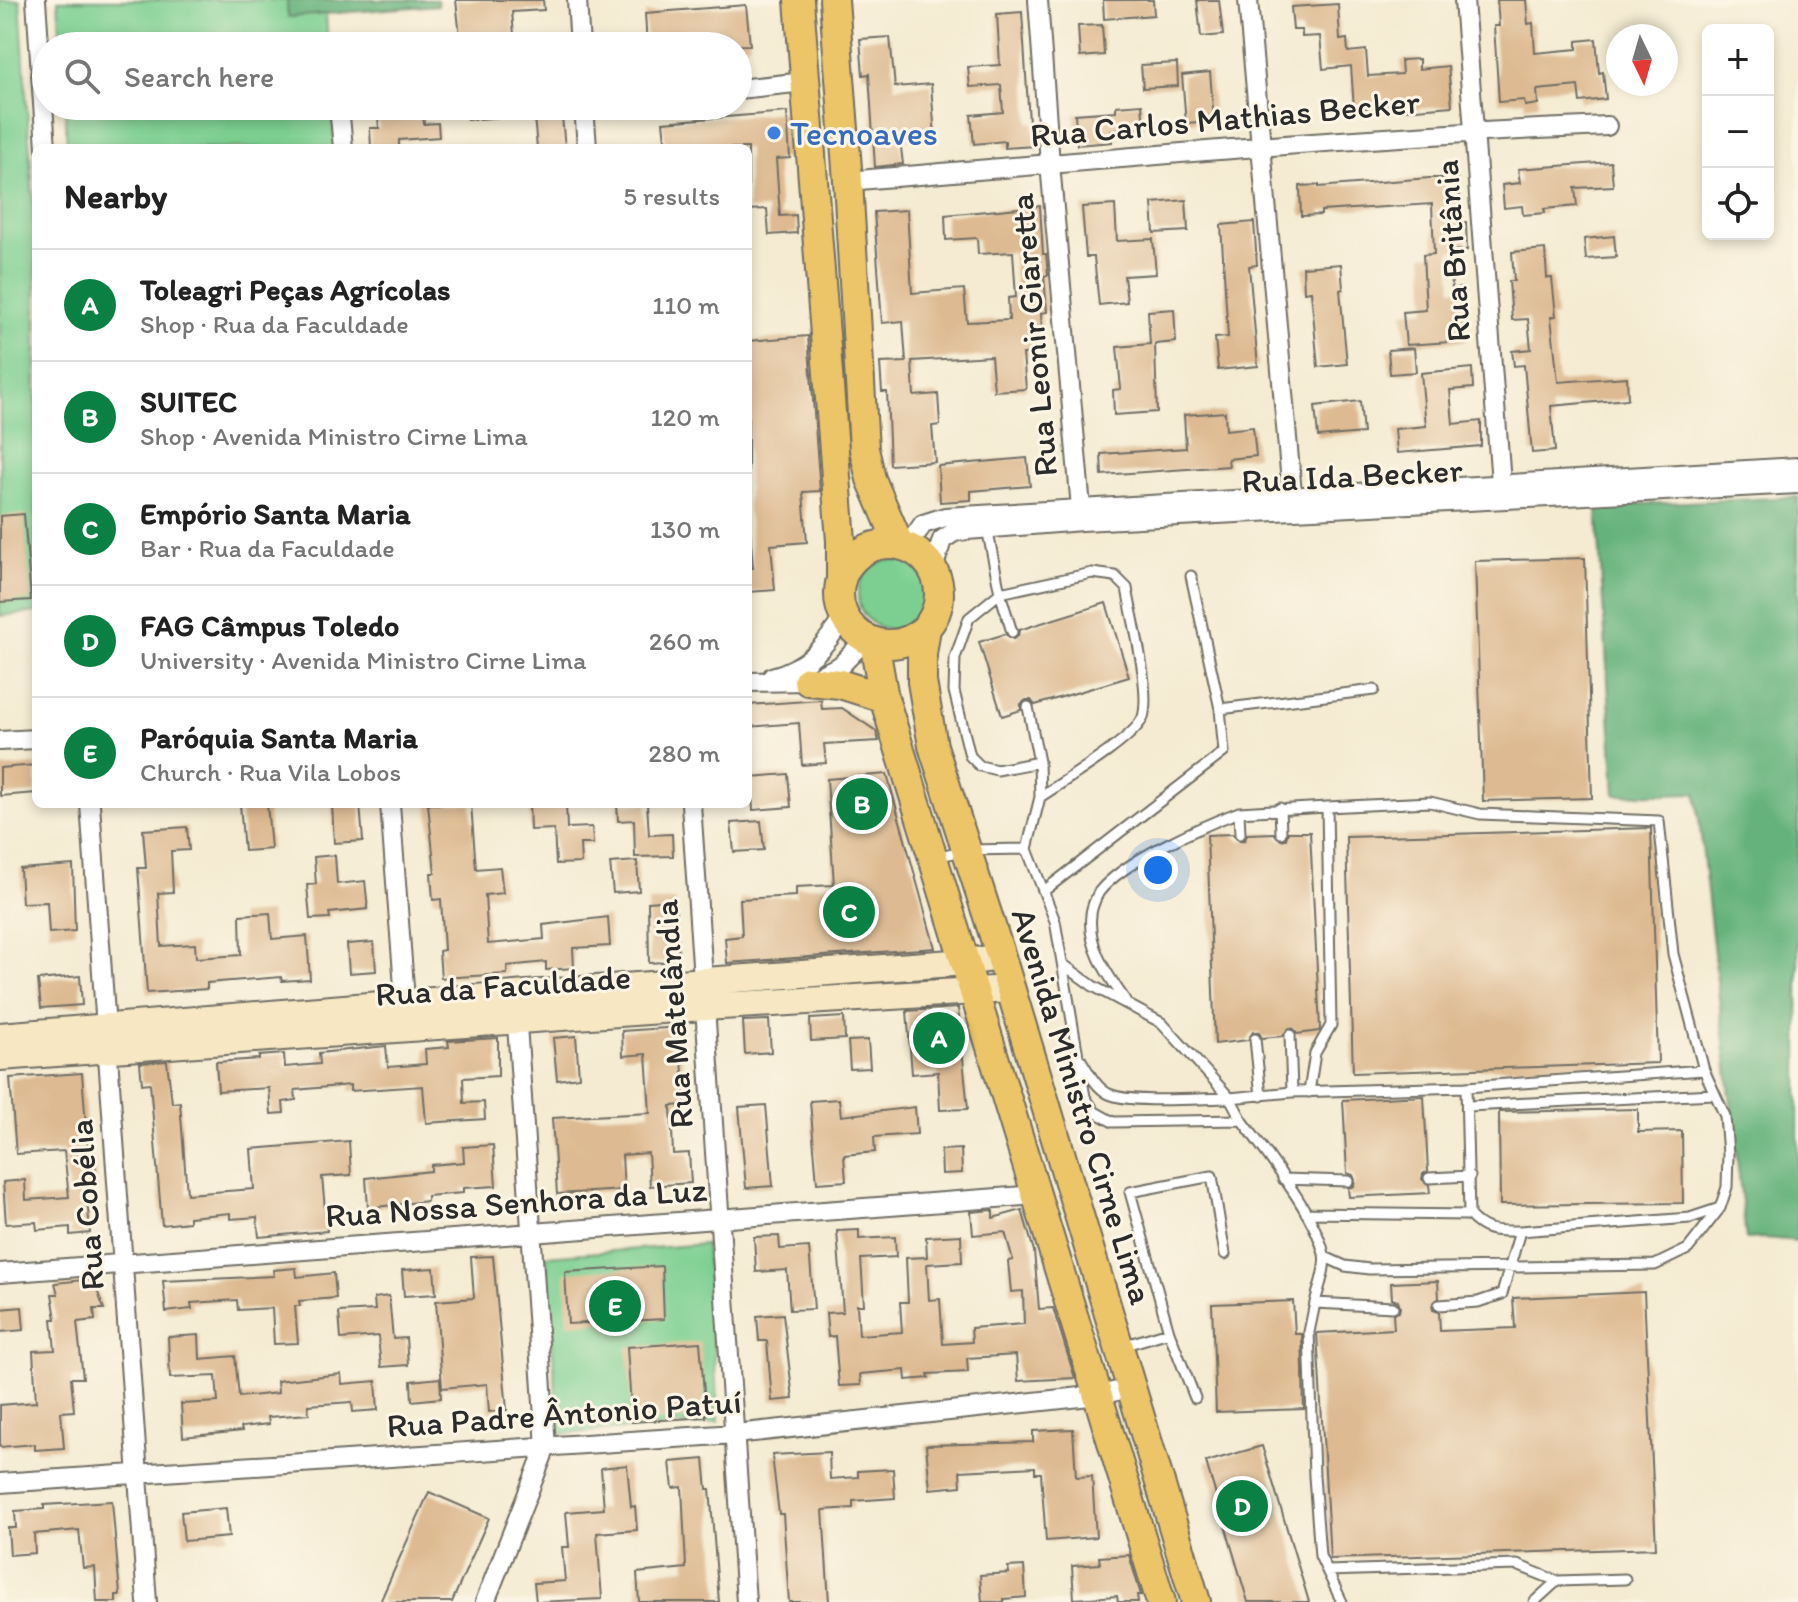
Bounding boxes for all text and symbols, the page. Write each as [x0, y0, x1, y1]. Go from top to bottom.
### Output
north arrow [1606, 24, 1678, 96]
map controls [1702, 24, 1774, 240]
button: + [1702, 24, 1774, 96]
search box [32, 32, 752, 120]
icon: search [60, 54, 104, 98]
text: Search here [124, 58, 274, 95]
street label: Rua Carlos Mathias Becker [1029, 81, 1422, 156]
button: − [1702, 96, 1774, 168]
place label: Tecnoaves [790, 113, 938, 154]
marker: Tecnoaves [765, 124, 783, 142]
street label: Rua Britânia [1426, 159, 1479, 343]
button: locate [1702, 168, 1774, 240]
text: Nearby [64, 176, 167, 217]
text: 5 results [623, 180, 720, 212]
street label: Rua Leonir Giaretta [1001, 191, 1066, 478]
text: Toleagri Peças Agrícolas [140, 271, 450, 308]
text: A [82, 289, 98, 321]
text: 110 m [652, 289, 720, 321]
text: Shop · Rua da Faculdade [140, 308, 409, 340]
text: SUITEC [140, 383, 237, 420]
text: B [82, 401, 98, 433]
text: 120 m [651, 401, 720, 433]
text: Shop · Avenida Ministro Cirne Lima [140, 420, 528, 452]
street label: Rua Ida Becker [1240, 449, 1464, 502]
text: Empório Santa Maria [140, 495, 411, 532]
text: C [82, 513, 98, 545]
text: 130 m [650, 513, 720, 545]
text: Bar · Rua da Faculdade [140, 532, 395, 564]
text: FAG Câmpus Toledo [140, 607, 399, 644]
text: D [81, 625, 99, 657]
text: 260 m [649, 625, 720, 657]
text: University · Avenida Ministro Cirne Lima [140, 644, 587, 676]
text: Paróquia Santa Maria [140, 719, 418, 756]
text: E [83, 737, 97, 769]
text: 280 m [648, 737, 720, 769]
text: Church · Rua Vila Lobos [140, 756, 401, 788]
pin: B [836, 774, 888, 834]
your location [1138, 850, 1178, 890]
pin: C [823, 882, 875, 942]
street label: Rua Matelândia [645, 898, 702, 1130]
street label: Avenida Ministro Cirne Lima [1003, 903, 1162, 1309]
street label: Rua da Faculdade [374, 956, 632, 1015]
pin: A [913, 1008, 965, 1068]
street label: Rua Cobélia [60, 1118, 113, 1292]
street label: Rua Nossa Senhora da Luz [324, 1169, 709, 1236]
pin: E [589, 1276, 641, 1336]
street label: Rua Padre Ântonio Patuí [385, 1381, 743, 1446]
pin: D [1216, 1476, 1268, 1536]

